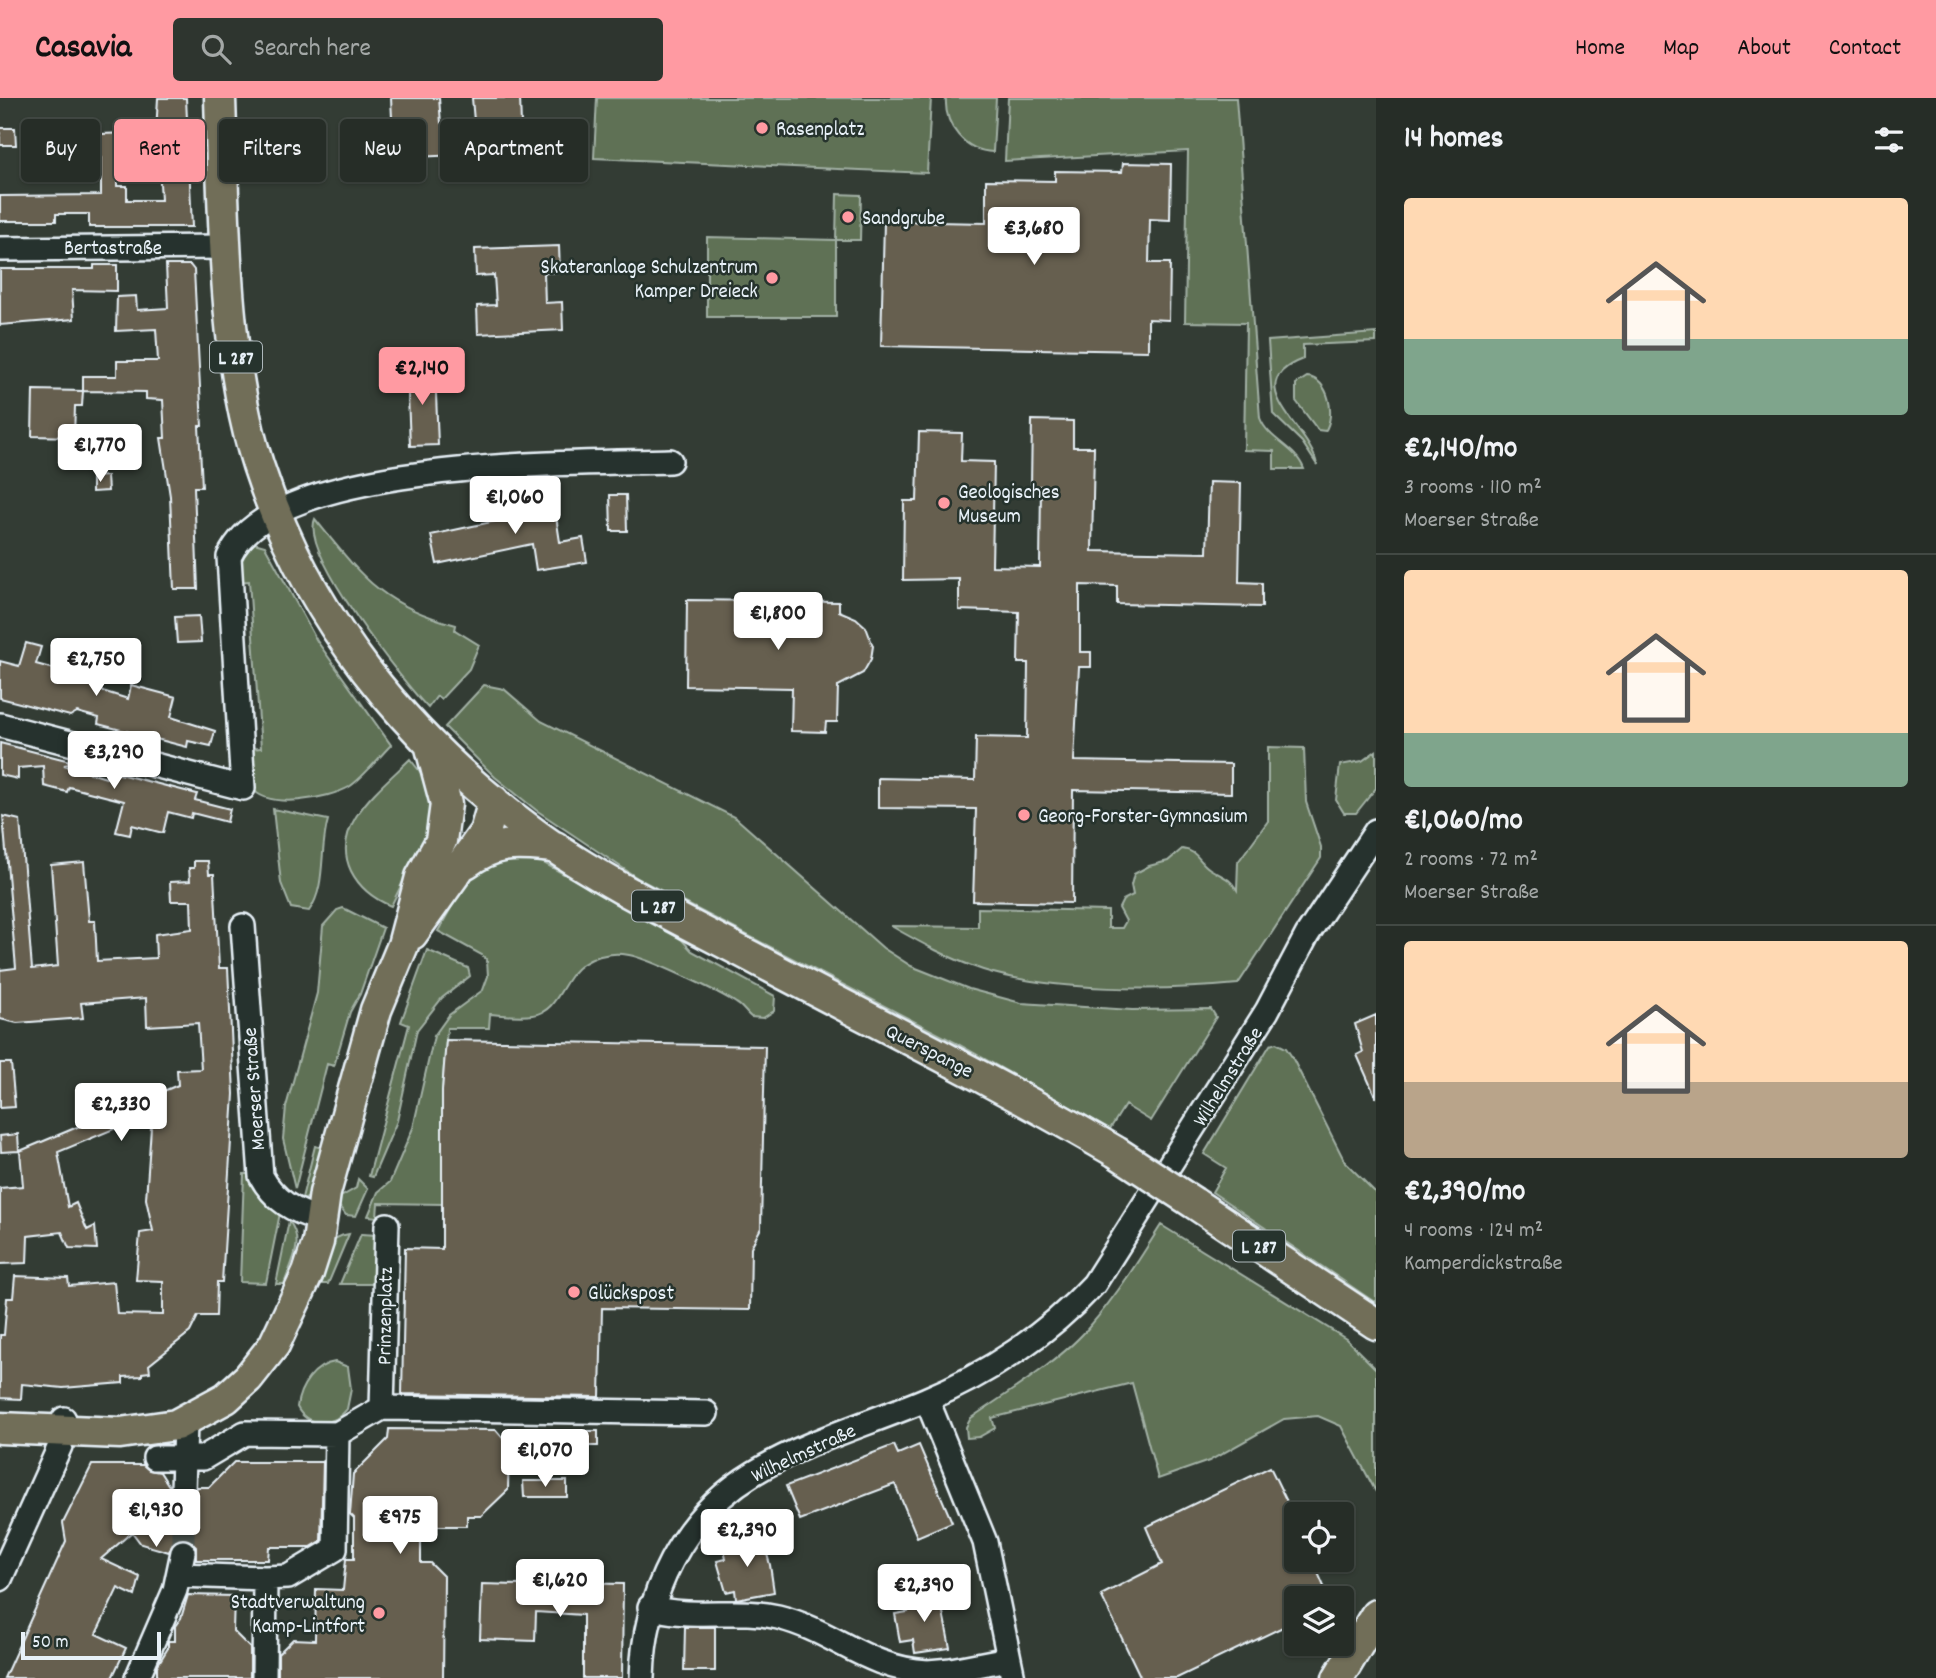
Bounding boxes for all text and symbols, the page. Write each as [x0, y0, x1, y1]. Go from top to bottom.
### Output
search box [173, 18, 663, 81]
text: Casavia [35, 26, 131, 73]
icon: search [197, 30, 235, 68]
text: Search here [253, 31, 371, 68]
text: Home [1575, 32, 1625, 66]
text: Map [1663, 32, 1699, 66]
text: About [1737, 32, 1791, 66]
text: Contact [1829, 32, 1901, 66]
place label: Rasenplatz [776, 116, 864, 146]
chip: Buy [21, 119, 100, 182]
chip: Rent [114, 119, 205, 182]
chip: Filters [219, 119, 326, 182]
chip: New [340, 119, 426, 182]
chip: Apartment [440, 119, 588, 182]
text: 14 homes [1404, 119, 1503, 162]
marker: Rasenplatz [754, 120, 770, 136]
icon: filters [1870, 121, 1908, 159]
place label: Sandgrube [862, 205, 945, 235]
pin: €3,680 [977, 208, 1091, 267]
marker: Sandgrube [840, 209, 856, 225]
text: €3,680 [1004, 213, 1064, 246]
street label: Bertastraße [64, 235, 162, 265]
icon: home [1593, 243, 1719, 369]
place label: Skateranlage Schulzentrum Kamper Dreieck [541, 254, 758, 308]
marker: Skateranlage Schulzentrum Kamper Dreieck [764, 270, 780, 286]
road number: L 287 [210, 342, 262, 372]
pin: €2,140 [365, 348, 479, 407]
text: €2,140 [395, 353, 449, 386]
pin: €1,770 [43, 424, 157, 484]
text: €2,140/mo [1404, 429, 1517, 472]
text: €1,770 [74, 430, 126, 463]
text: 3 rooms · 110 m² [1404, 472, 1542, 505]
pin: €1,060 [458, 476, 572, 536]
place label: Geologisches Museum [958, 479, 1060, 533]
text: €1,060 [486, 482, 544, 515]
marker: Geologisches Museum [936, 495, 952, 511]
text: Moerser Straße [1404, 505, 1539, 538]
pin: €1,800 [721, 592, 835, 652]
text: €1,800 [750, 598, 806, 631]
icon: home [1593, 615, 1719, 741]
pin: €2,750 [39, 638, 153, 698]
text: €2,750 [66, 644, 126, 677]
pin: €3,290 [57, 732, 171, 791]
text: €3,290 [84, 737, 144, 770]
text: €1,060/mo [1404, 801, 1523, 844]
place label: Georg-Forster-Gymnasium [1038, 803, 1248, 833]
marker: Georg-Forster-Gymnasium [1016, 807, 1032, 823]
text: 2 rooms · 72 m² [1404, 844, 1538, 877]
text: Moerser Straße [1404, 877, 1539, 910]
road number: L 287 [632, 890, 684, 922]
icon: home [1593, 986, 1719, 1112]
street label: Querspange [880, 1018, 978, 1088]
street label: Wilhelmstraße [1187, 1022, 1272, 1133]
street label: Moerser Straße [237, 1026, 275, 1151]
pin: €2,330 [64, 1084, 178, 1143]
text: €2,330 [91, 1089, 151, 1122]
text: €2,390/mo [1404, 1172, 1525, 1215]
text: 4 rooms · 124 m² [1404, 1215, 1543, 1248]
road number: L 287 [1233, 1230, 1285, 1262]
text: Kamperdickstraße [1404, 1248, 1563, 1281]
street label: Prinzenplatz [371, 1267, 403, 1365]
place label: Glückspost [588, 1280, 674, 1310]
marker: Glückspost [566, 1284, 582, 1300]
street label: Wilhelmstraße [747, 1417, 862, 1492]
pin: €1,070 [488, 1430, 602, 1489]
text: €1,070 [517, 1435, 573, 1468]
pin: €1,930 [99, 1490, 213, 1549]
text: €1,930 [128, 1495, 184, 1528]
pin: €975 [359, 1496, 441, 1556]
text: €975 [379, 1502, 421, 1535]
map controls [1284, 1502, 1354, 1656]
button: locate [1284, 1502, 1354, 1572]
pin: €2,390 [690, 1510, 804, 1569]
text: €2,390 [717, 1515, 777, 1548]
pin: €1,620 [503, 1560, 617, 1619]
pin: €2,390 [867, 1564, 981, 1624]
text: €1,620 [532, 1565, 588, 1598]
text: €2,390 [894, 1570, 954, 1603]
button: layers [1284, 1586, 1354, 1656]
place label: Stadtverwaltung Kamp-Lintfort [231, 1589, 365, 1643]
marker: Stadtverwaltung Kamp-Lintfort [371, 1605, 387, 1621]
scale bar [21, 1629, 161, 1661]
text: 50 m [32, 1630, 69, 1657]

